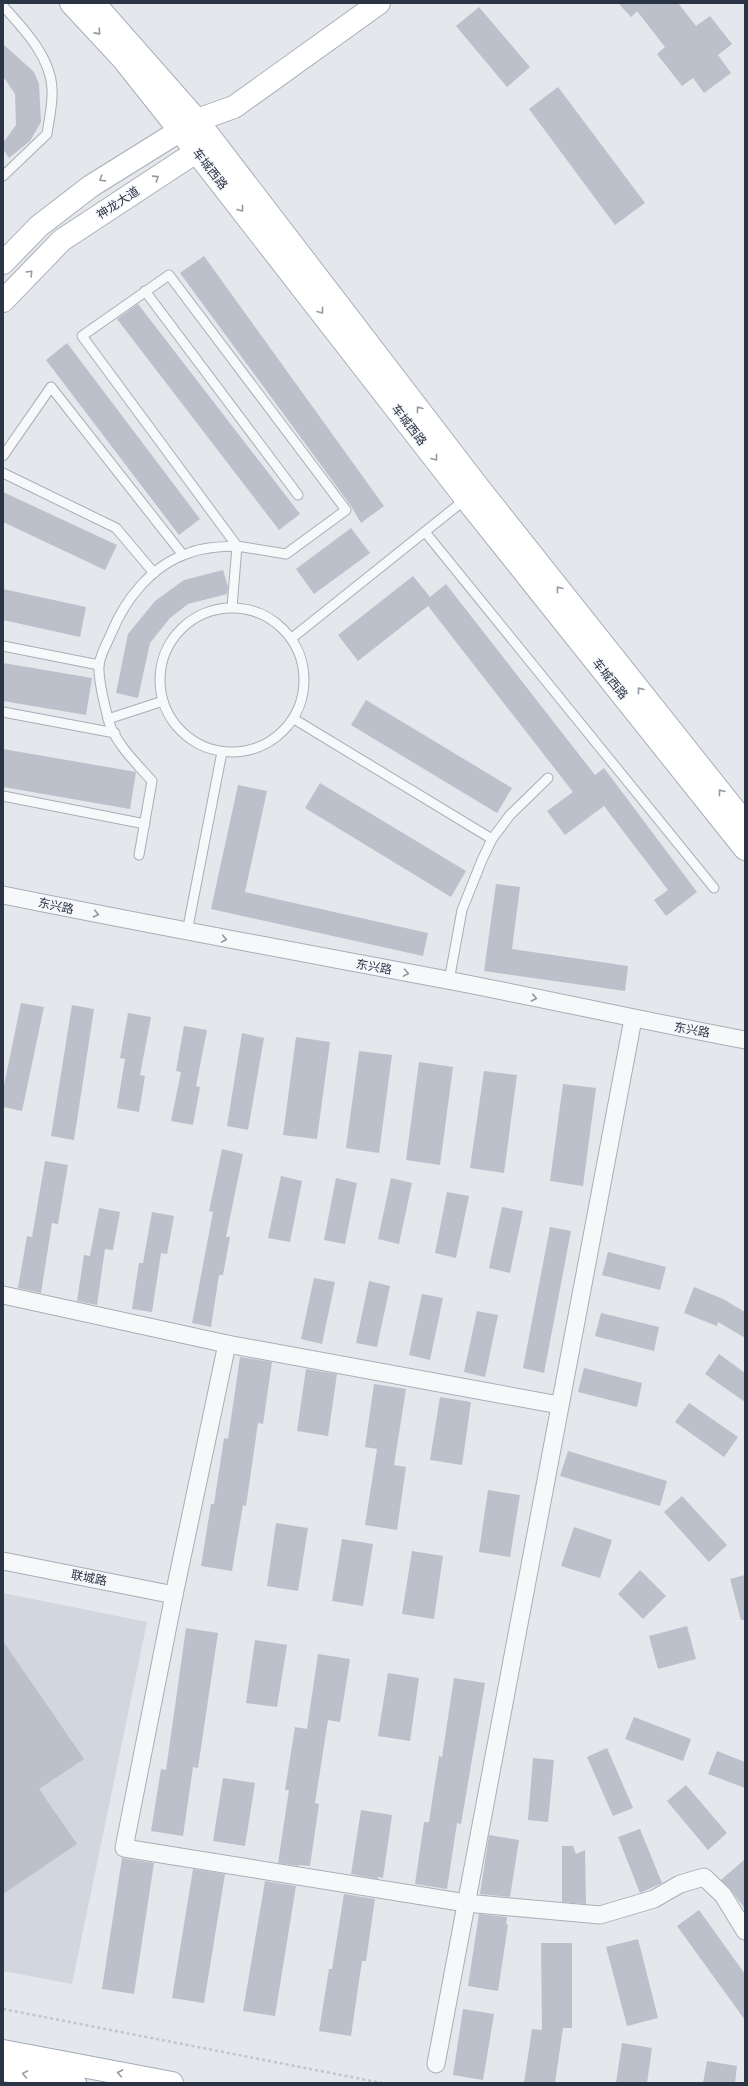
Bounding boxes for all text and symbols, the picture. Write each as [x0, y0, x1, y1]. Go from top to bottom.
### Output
one-way arrow [93, 27, 100, 34]
street label: 车城西路 [190, 146, 230, 192]
one-way arrow [99, 175, 106, 182]
one-way arrow [151, 176, 158, 183]
street label: 神龙大道 [94, 184, 142, 222]
one-way arrow [236, 204, 243, 212]
one-way arrow [25, 270, 33, 278]
one-way arrow [316, 307, 323, 314]
street label: 车城西路 [389, 402, 429, 448]
one-way arrow [416, 407, 423, 414]
one-way arrow [430, 454, 437, 461]
one-way arrow [557, 586, 564, 593]
street label: 车城西路 [589, 656, 631, 702]
one-way arrow [638, 688, 645, 695]
one-way arrow [718, 790, 725, 797]
street label: 东兴路 [37, 895, 75, 917]
one-way arrow [93, 909, 99, 917]
one-way arrow [220, 935, 227, 943]
street label: 东兴路 [355, 957, 393, 977]
one-way arrow [403, 968, 410, 977]
one-way arrow [531, 994, 537, 1002]
street label: 东兴路 [673, 1020, 711, 1040]
street label: 联城路 [70, 1568, 108, 1588]
one-way arrow [117, 2069, 123, 2078]
one-way arrow [22, 2070, 28, 2079]

